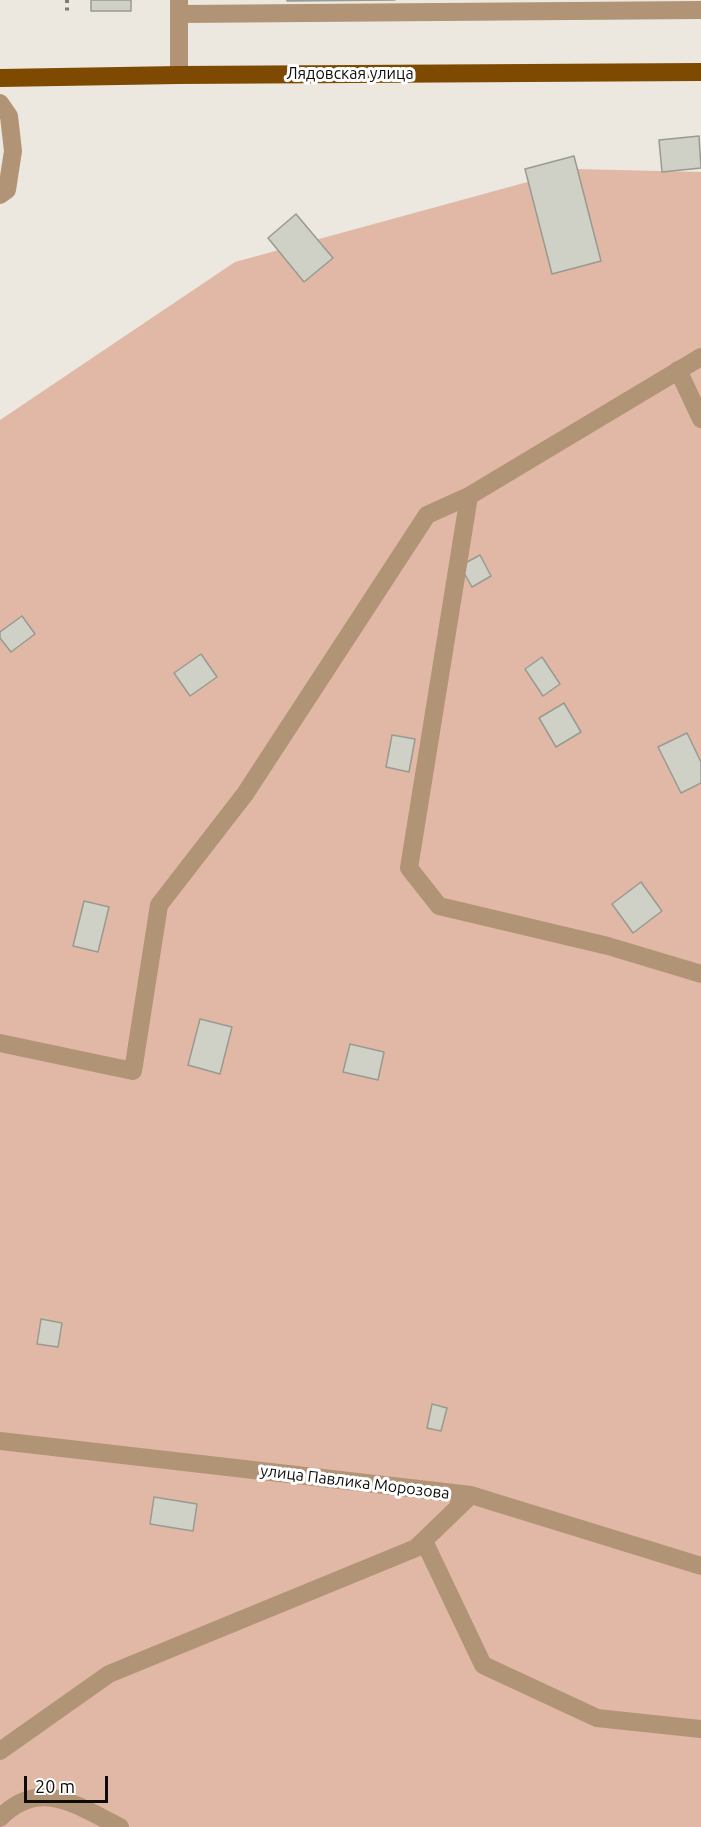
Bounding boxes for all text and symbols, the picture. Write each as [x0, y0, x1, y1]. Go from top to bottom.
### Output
street label: Лядовская улица [286, 64, 414, 84]
street label: улица Павлика Морозова [259, 1461, 451, 1503]
scale bar [27, 1764, 111, 1802]
text: 20 m [35, 1776, 75, 1796]

